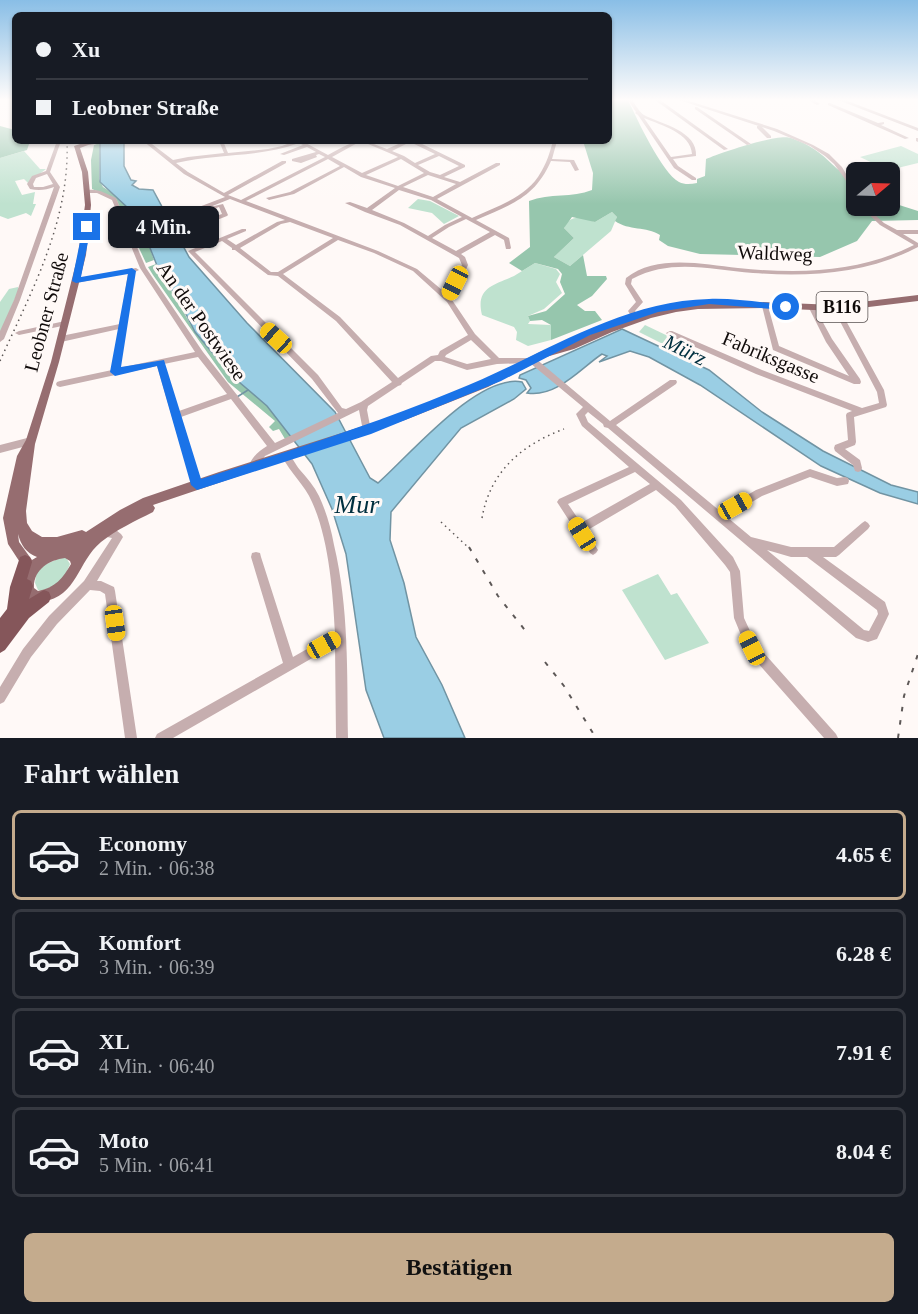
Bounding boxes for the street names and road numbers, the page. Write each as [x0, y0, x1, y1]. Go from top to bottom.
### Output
street label: Waldweg [737, 241, 813, 266]
street label: Leobner Straße [19, 250, 73, 374]
street label: An der Postwiese [153, 257, 251, 385]
road number: B116 [816, 292, 868, 322]
street label: Fabriksgasse [719, 327, 823, 388]

